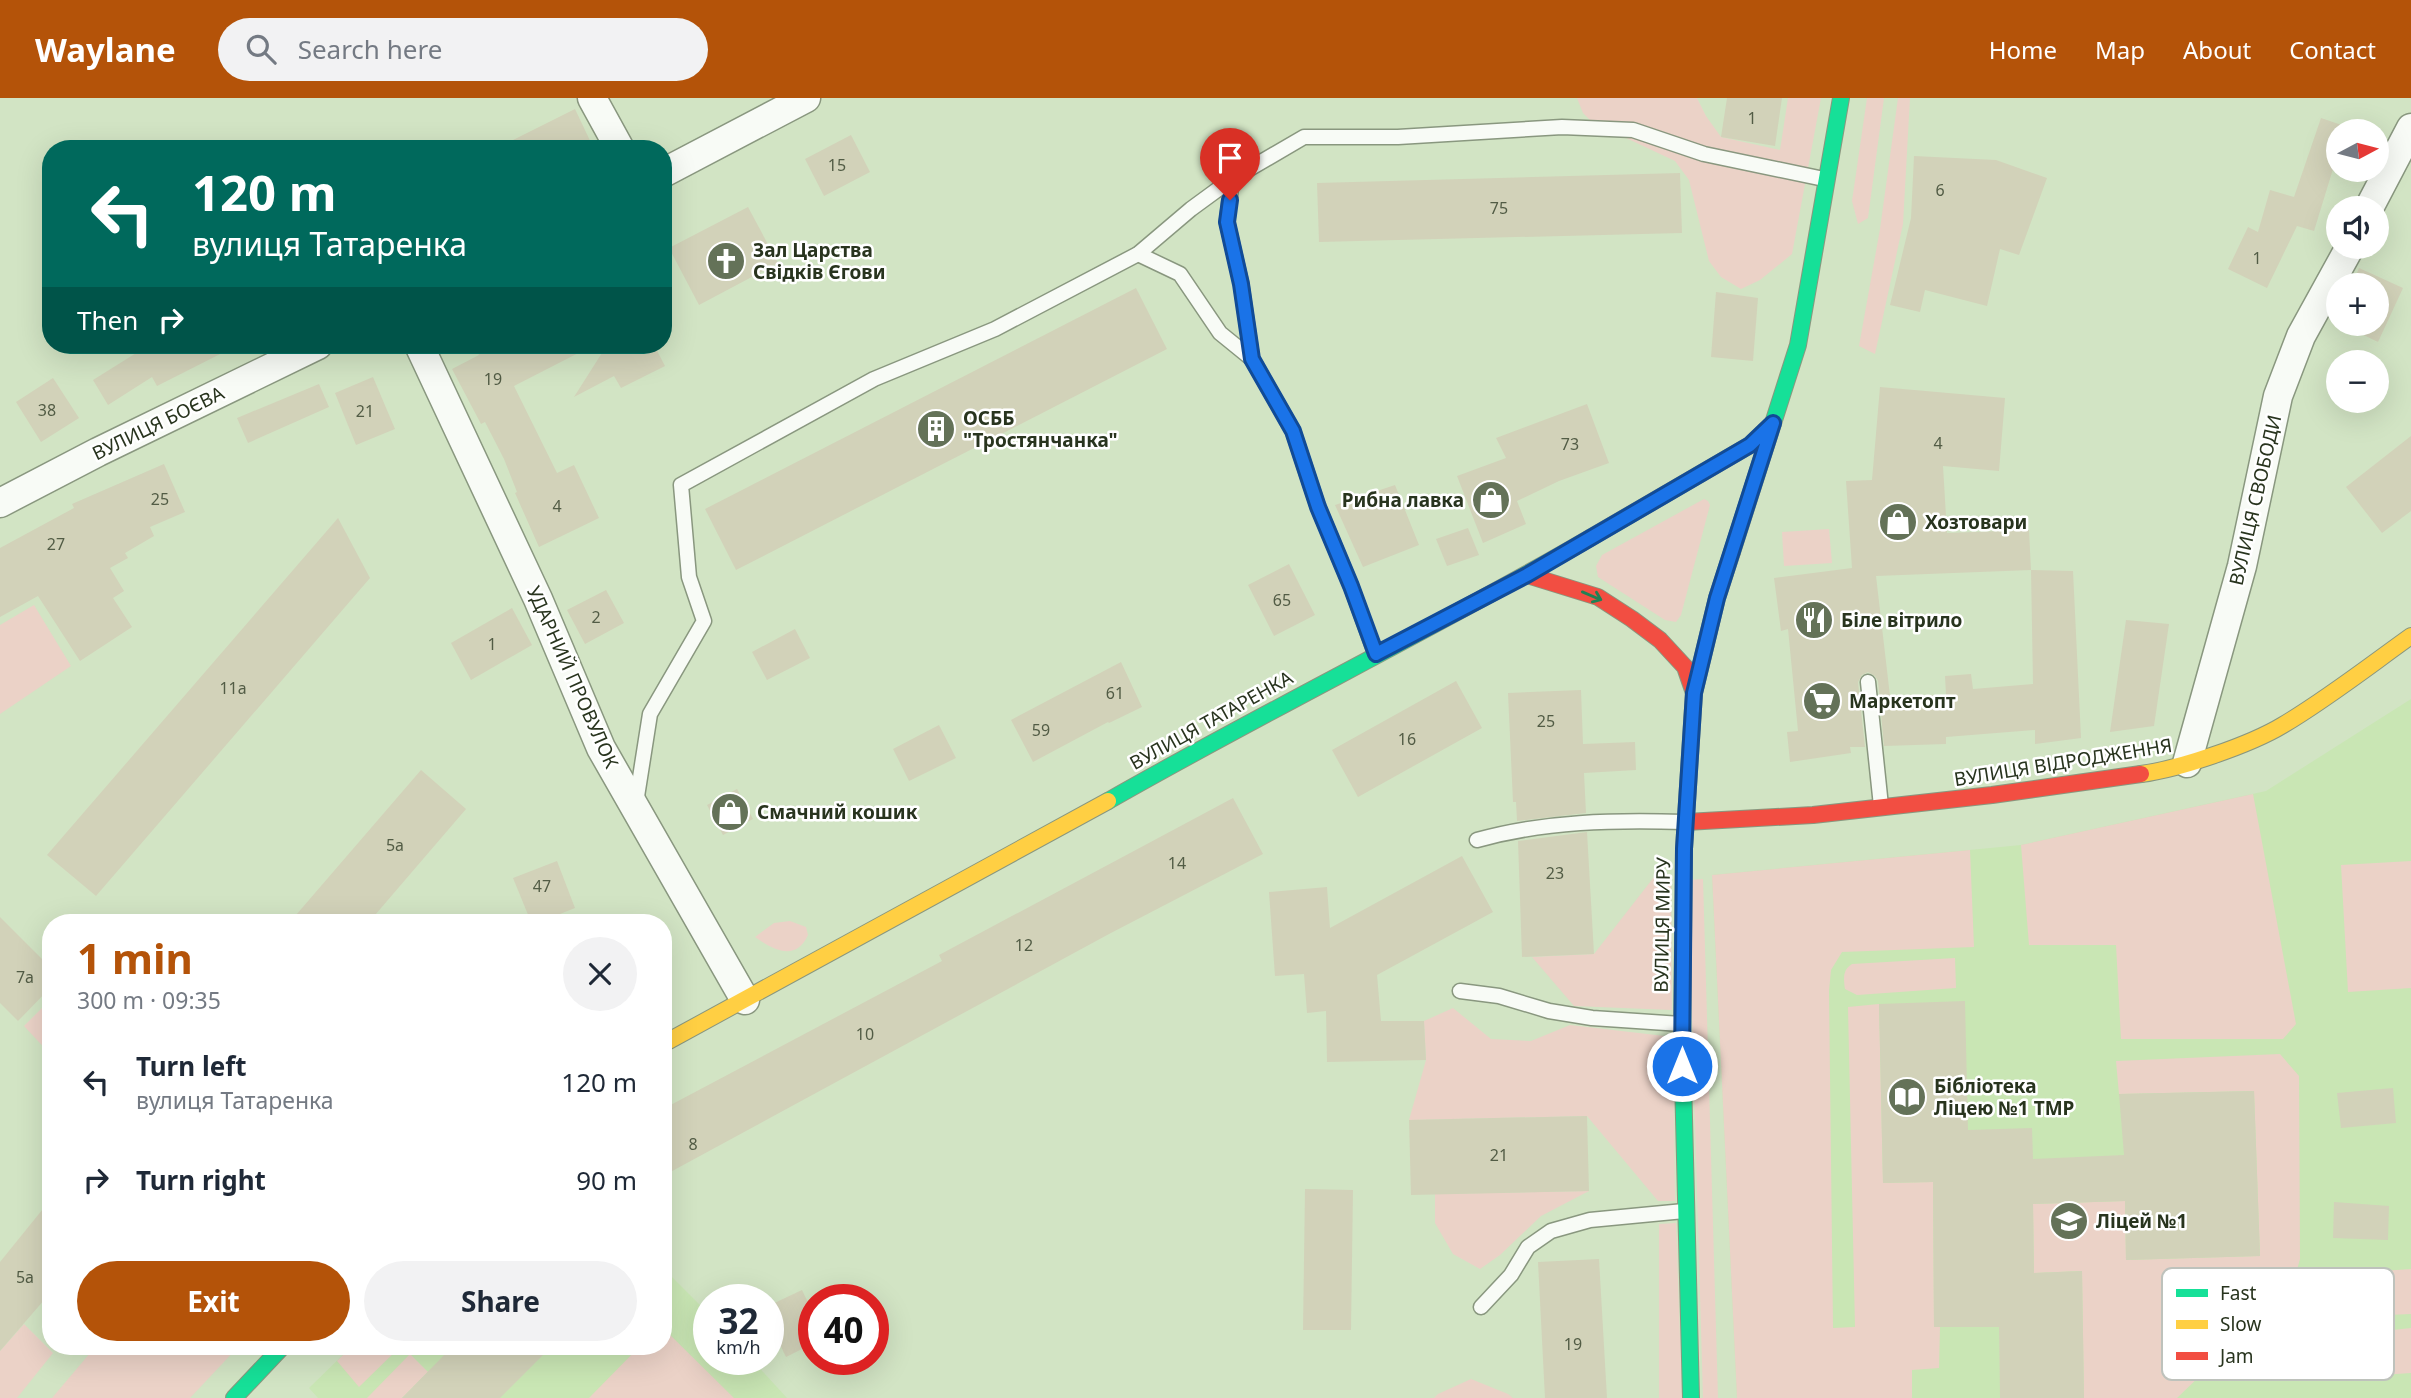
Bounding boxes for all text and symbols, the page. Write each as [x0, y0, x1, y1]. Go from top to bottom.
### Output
search box [218, 18, 708, 81]
text: Waylane [35, 27, 176, 72]
icon: search [242, 30, 280, 68]
text: Search here [298, 31, 442, 67]
text: Home [1989, 33, 2057, 66]
text: Map [2095, 33, 2145, 66]
text: About [2183, 33, 2251, 66]
text: Contact [2289, 33, 2376, 66]
house number: 1 [1747, 107, 1757, 129]
north arrow [2326, 119, 2389, 182]
map controls [2326, 119, 2389, 413]
pin [1200, 128, 1260, 200]
icon: arrive [1211, 139, 1249, 177]
house number: 15 [828, 154, 846, 176]
text: 120 m [192, 159, 337, 225]
icon: left [77, 168, 168, 259]
house number: 6 [1935, 179, 1945, 201]
button: sound [2326, 196, 2389, 259]
house number: 75 [1490, 197, 1508, 219]
text: вулиця Татаренка [192, 222, 467, 265]
place label: Зал Царства Свідків Єгови [753, 237, 886, 285]
church icon: Зал Царства Свідків Єгови [705, 240, 747, 282]
house number: 1 [2252, 247, 2262, 269]
button: + [2326, 273, 2389, 336]
icon: right [152, 301, 190, 339]
text: Then [77, 302, 138, 338]
button: − [2326, 350, 2389, 413]
house number: 19 [484, 368, 502, 390]
street label: ВУЛИЦЯ БОЄВА [88, 379, 229, 466]
house number: 38 [38, 399, 56, 421]
house number: 21 [356, 400, 374, 422]
place label: ОСББ "Тростянчанка" [963, 405, 1118, 453]
building icon: ОСББ "Тростянчанка" [915, 408, 957, 450]
street label: ВУЛИЦЯ СВОБОДИ [2223, 412, 2287, 588]
house number: 4 [1933, 432, 1943, 454]
house number: 73 [1561, 433, 1579, 455]
shop icon: Рибна лавка [1470, 479, 1512, 521]
place label: Рибна лавка [1342, 487, 1464, 513]
house number: 25 [151, 488, 169, 510]
house number: 4 [552, 495, 562, 517]
shop icon: Хозтовари [1877, 501, 1919, 543]
place label: Хозтовари [1925, 509, 2027, 535]
house number: 27 [47, 533, 65, 555]
street label: УДАРНИЙ ПРОВУЛОК [521, 582, 625, 772]
house number: 65 [1273, 589, 1291, 611]
one-way arrow [1581, 590, 1602, 603]
restaurant icon: Біле вітрило [1793, 599, 1835, 641]
house number: 2 [591, 606, 601, 628]
place label: Біле вітрило [1841, 607, 1962, 633]
house number: 1 [487, 633, 497, 655]
street label: ВУЛИЦЯ ТАТАРЕНКА [1125, 664, 1298, 776]
house number: 11а [219, 677, 247, 699]
supermarket icon: Маркетопт [1801, 680, 1843, 722]
house number: 61 [1106, 682, 1124, 704]
place label: Маркетопт [1849, 688, 1956, 714]
house number: 25 [1537, 710, 1555, 732]
house number: 59 [1032, 719, 1050, 741]
house number: 16 [1398, 728, 1416, 750]
street label: ВУЛИЦЯ ВІДРОДЖЕННЯ [1952, 732, 2174, 792]
shop icon: Смачний кошик [709, 791, 751, 833]
place label: Смачний кошик [757, 799, 918, 825]
house number: 5а [386, 834, 404, 856]
house number: 14 [1168, 852, 1186, 874]
street label: ВУЛИЦЯ МИРУ [1648, 857, 1676, 993]
house number: 23 [1546, 862, 1564, 884]
house number: 47 [533, 875, 551, 897]
text: 1 min [77, 929, 193, 986]
house number: 12 [1015, 934, 1033, 956]
button: close [563, 937, 637, 1011]
house number: 7а [16, 966, 34, 988]
text: 300 m · 09:35 [77, 984, 221, 1016]
house number: 10 [856, 1023, 874, 1045]
position arrow [1645, 1029, 1719, 1103]
text: Turn left [136, 1048, 247, 1084]
icon: left [77, 1063, 115, 1101]
text: 120 m [561, 1064, 637, 1100]
place label: Бібліотека Ліцею №1 ТМР [1934, 1073, 2074, 1121]
library icon: Бібліотека Ліцею №1 ТМР [1886, 1076, 1928, 1118]
text: вулиця Татаренка [136, 1084, 334, 1116]
house number: 8 [688, 1133, 698, 1155]
house number: 21 [1490, 1144, 1508, 1166]
icon: right [77, 1161, 115, 1199]
text: Turn right [136, 1162, 266, 1198]
text: 90 m [576, 1162, 637, 1198]
school or university icon: Ліцей №1 [2048, 1200, 2090, 1242]
place label: Ліцей №1 [2096, 1208, 2187, 1234]
button: Exit [77, 1261, 350, 1341]
button: Share [364, 1261, 637, 1341]
house number: 5а [16, 1266, 34, 1288]
legend [2162, 1268, 2394, 1380]
text: Fast [2220, 1280, 2257, 1306]
speed limit sign: 40 [798, 1284, 889, 1375]
text: 32 [718, 1297, 759, 1344]
text: Slow [2220, 1311, 2261, 1337]
house number: 19 [1564, 1333, 1582, 1355]
text: km/h [716, 1335, 761, 1359]
text: Jam [2218, 1343, 2254, 1369]

